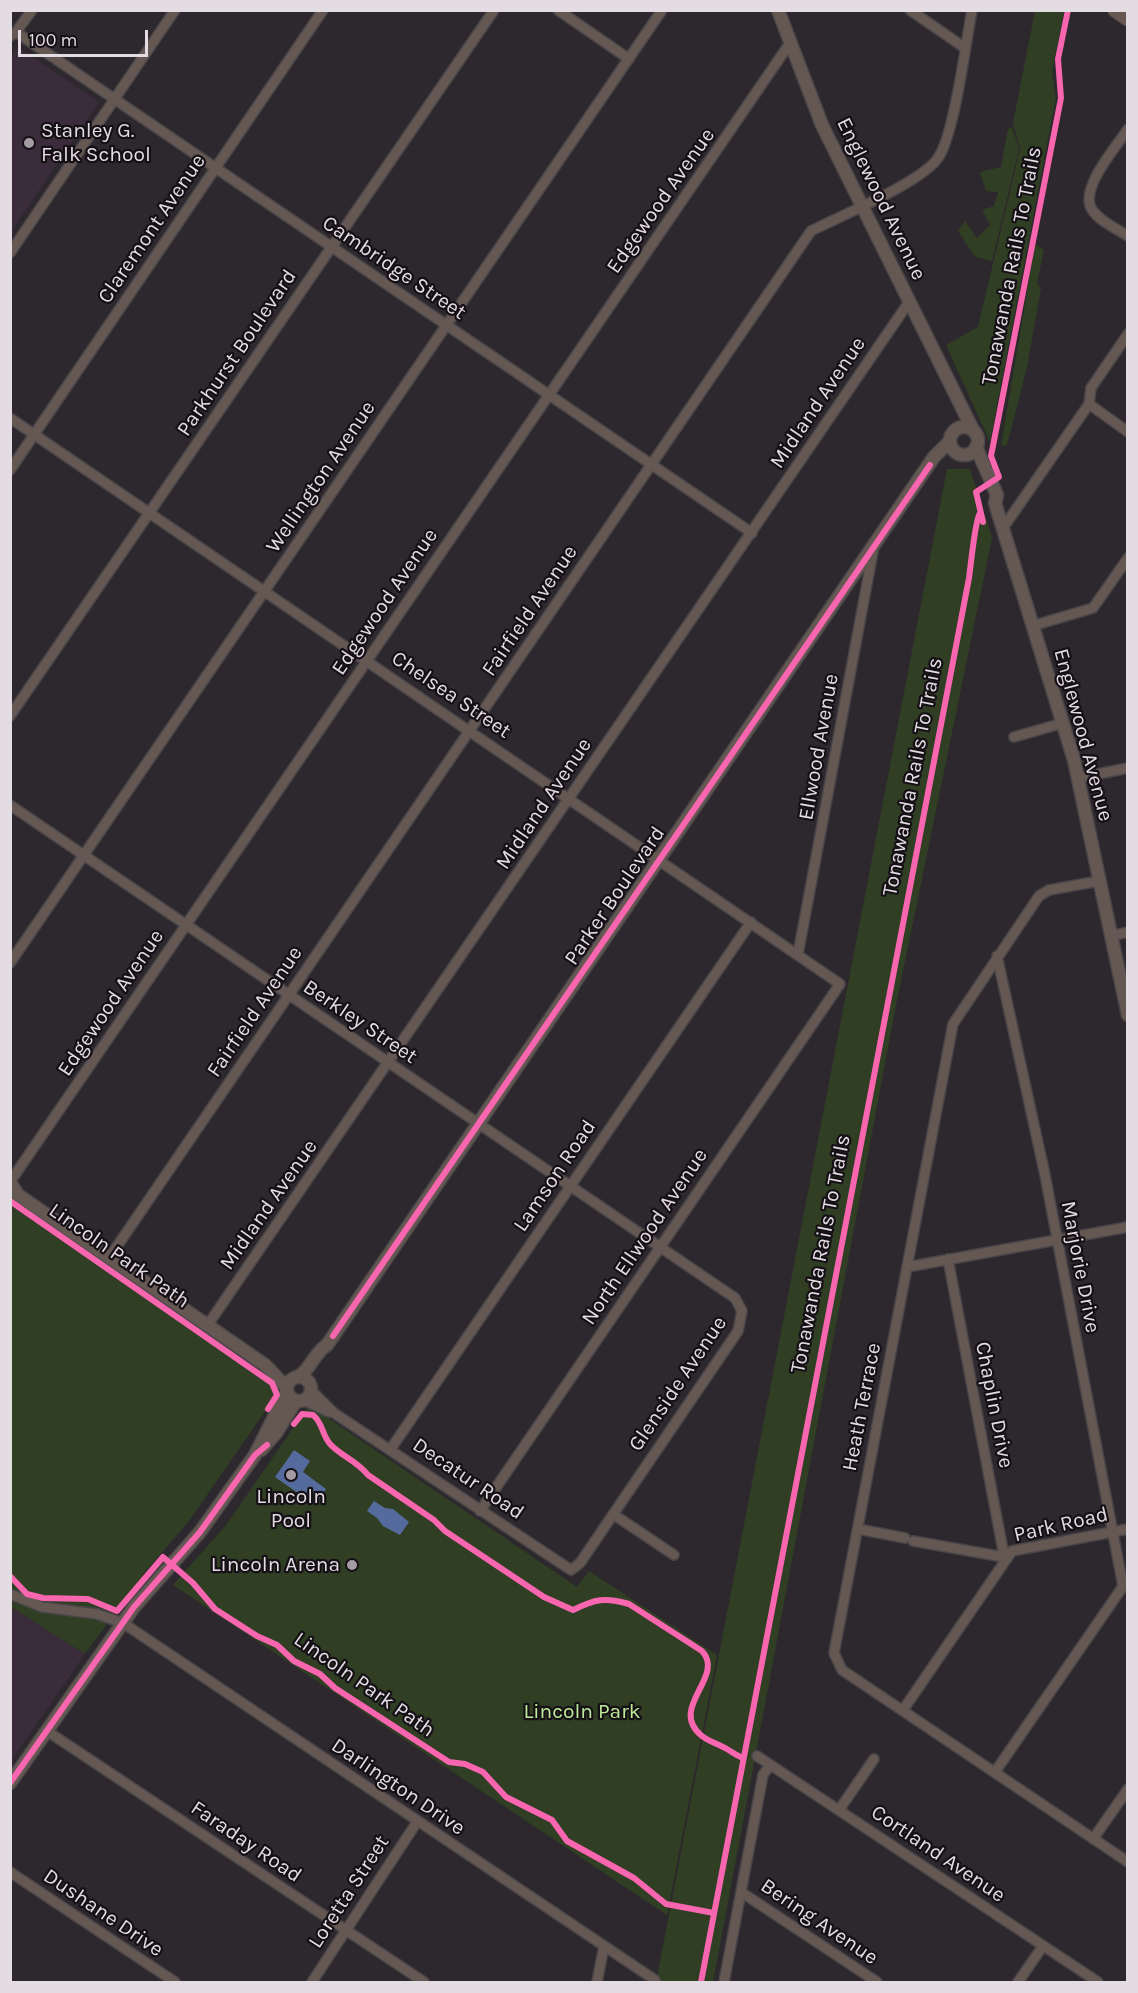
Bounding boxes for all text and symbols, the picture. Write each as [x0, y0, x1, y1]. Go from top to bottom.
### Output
scale bar [21, 18, 152, 56]
text: 100 m [29, 29, 77, 51]
street label: Englewood Avenue [831, 114, 931, 284]
place label: Stanley G. Falk School [41, 118, 151, 168]
street label: Edgewood Avenue [601, 123, 721, 279]
marker: Stanley G. Falk School [22, 136, 36, 150]
street label: Tonawanda Rails To Trails [977, 145, 1047, 387]
street label: Claremont Avenue [93, 150, 211, 308]
street label: Cambridge Street [317, 211, 471, 325]
street label: Parkhurst Boulevard [172, 265, 302, 441]
street label: Midland Avenue [765, 332, 871, 474]
street label: Wellington Avenue [261, 396, 381, 558]
street label: Edgewood Avenue [327, 524, 443, 680]
street label: Fairfield Avenue [477, 541, 583, 681]
street label: Chelsea Street [387, 646, 515, 744]
street label: Englewood Avenue [1048, 646, 1118, 824]
street label: Tonawanda Rails To Trails [878, 656, 948, 898]
street label: Ellwood Avenue [794, 672, 844, 822]
street label: Midland Avenue [491, 733, 597, 875]
street label: Parker Boulevard [559, 822, 671, 970]
street label: Edgewood Avenue [53, 925, 169, 1081]
street label: Fairfield Avenue [202, 942, 308, 1082]
street label: Berkley Street [298, 975, 422, 1069]
street label: Lamson Road [508, 1115, 602, 1237]
street label: Tonawanda Rails To Trails [786, 1133, 856, 1375]
street label: Midland Avenue [215, 1135, 323, 1275]
street label: North Ellwood Avenue [577, 1144, 713, 1330]
street label: Lincoln Park Path [44, 1198, 194, 1314]
street label: Marjorie Drive [1055, 1199, 1105, 1335]
street label: Glenside Avenue [624, 1312, 732, 1456]
street label: Chaplin Drive [969, 1340, 1019, 1470]
street label: Heath Terrace [837, 1341, 887, 1473]
street label: Decatur Road [408, 1433, 528, 1525]
marker: Lincoln Pool [284, 1468, 298, 1482]
place label: Lincoln Pool [256, 1484, 326, 1534]
street label: Park Road [1011, 1502, 1111, 1548]
place label: Lincoln Arena [211, 1552, 340, 1578]
marker: Lincoln Arena [345, 1558, 359, 1572]
street label: Lincoln Park Path [289, 1627, 439, 1743]
park label: Lincoln Park [523, 1699, 641, 1725]
street label: Darlington Drive [326, 1733, 470, 1841]
street label: Faraday Road [186, 1796, 306, 1888]
street label: Cortland Avenue [866, 1800, 1010, 1908]
street label: Loretta Street [303, 1831, 395, 1953]
street label: Dushane Drive [38, 1864, 168, 1962]
street label: Bering Avenue [755, 1873, 883, 1971]

